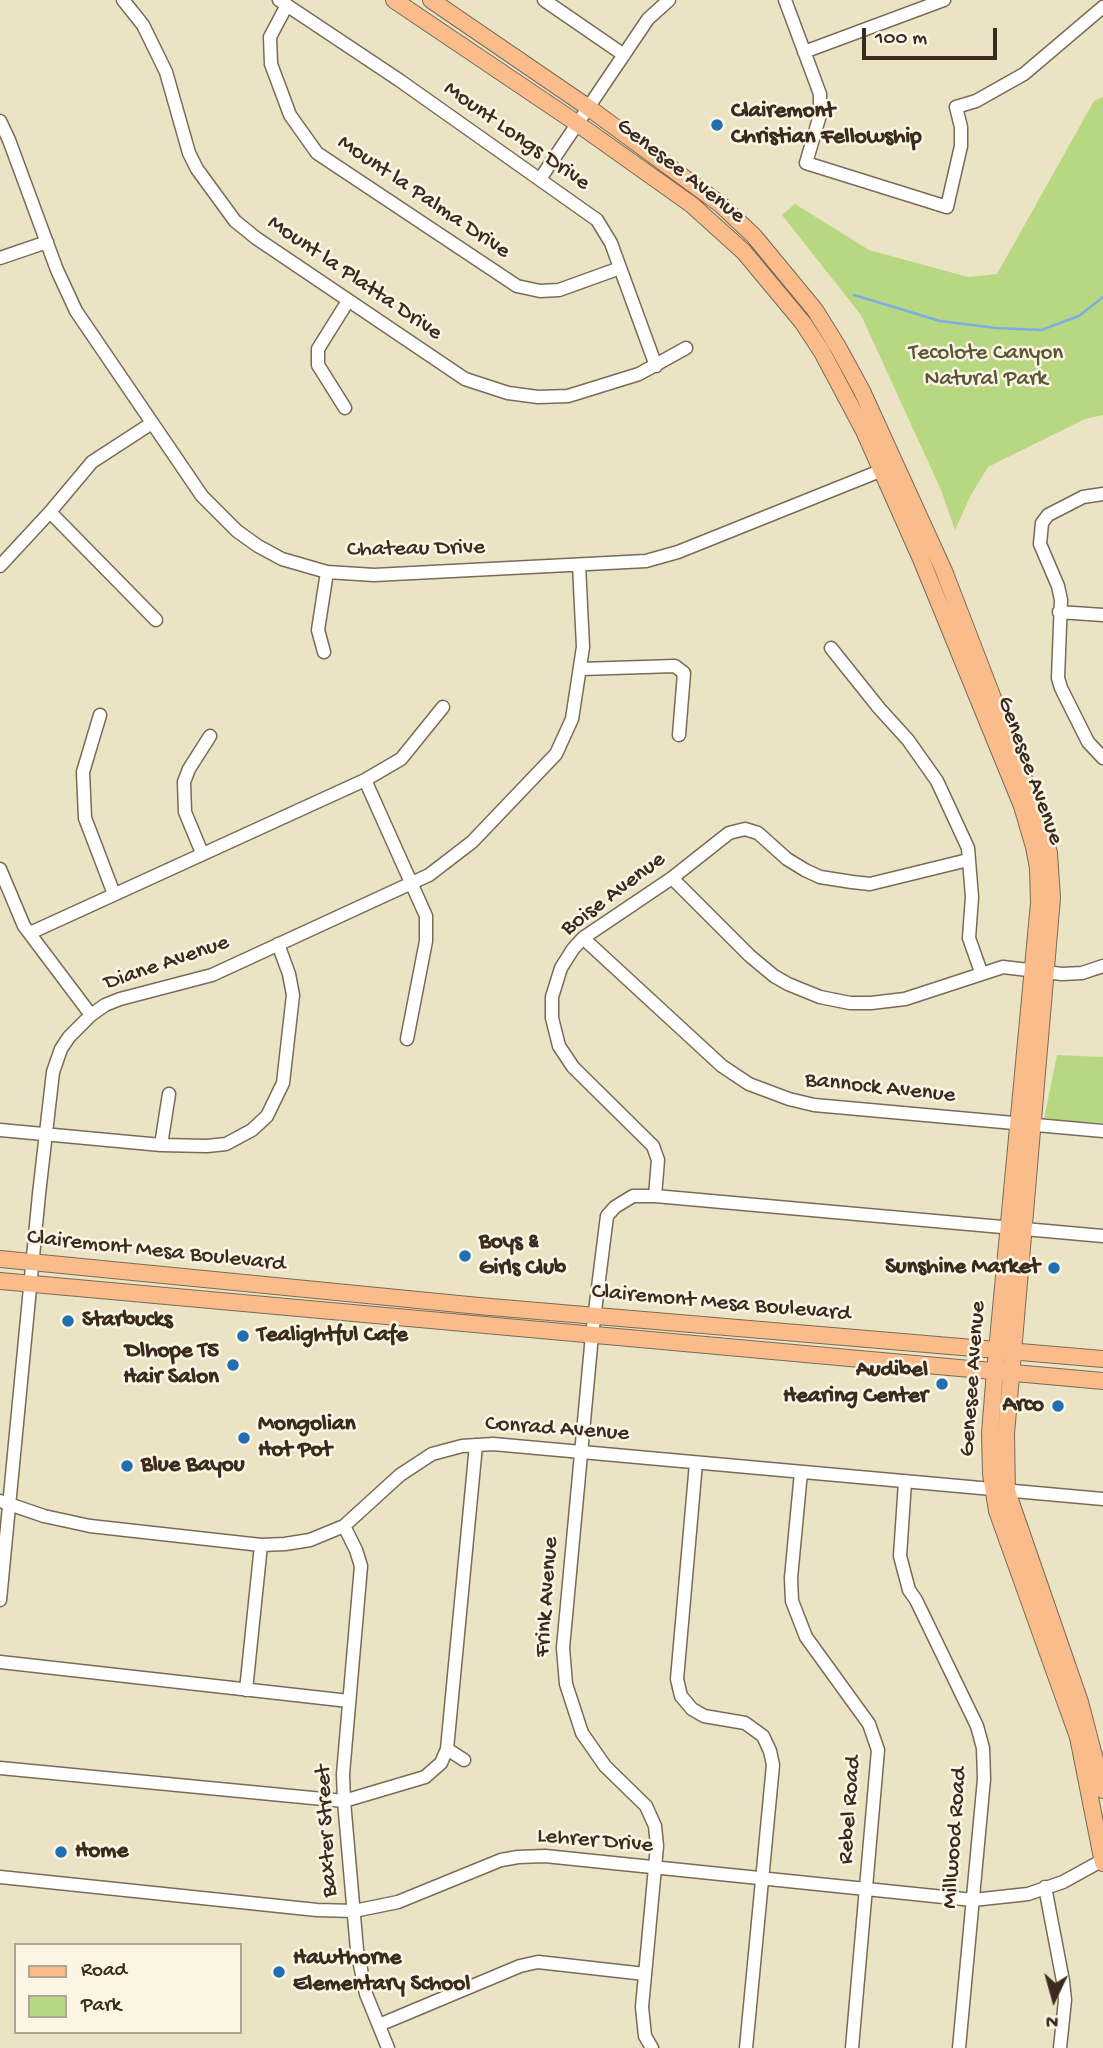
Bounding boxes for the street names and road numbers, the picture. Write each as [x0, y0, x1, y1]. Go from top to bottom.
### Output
street label: Mount Longs Drive [437, 76, 595, 198]
street label: Genesee Avenue [610, 113, 750, 231]
street label: Mount la Palma Drive [331, 130, 515, 266]
street label: Mount la Platta Drive [261, 210, 447, 348]
street label: Chateau Drive [347, 535, 485, 565]
street label: Genesee Avenue [989, 693, 1069, 849]
street label: Boise Avenue [556, 847, 672, 943]
street label: Diane Avenue [101, 930, 233, 998]
street label: Bannock Avenue [803, 1067, 957, 1111]
street label: Clairemont Mesa Boulevard [25, 1225, 287, 1279]
street label: Clairemont Mesa Boulevard [590, 1279, 852, 1329]
street label: Genesee Avenue [955, 1300, 993, 1458]
street label: Conrad Avenue [484, 1411, 630, 1449]
street label: Frink Avenue [530, 1536, 566, 1658]
street label: Rebel Road [833, 1755, 869, 1865]
street label: Baxter Street [311, 1764, 345, 1898]
street label: Millwood Road [937, 1766, 975, 1910]
street label: Lehrer Drive [536, 1823, 654, 1861]

